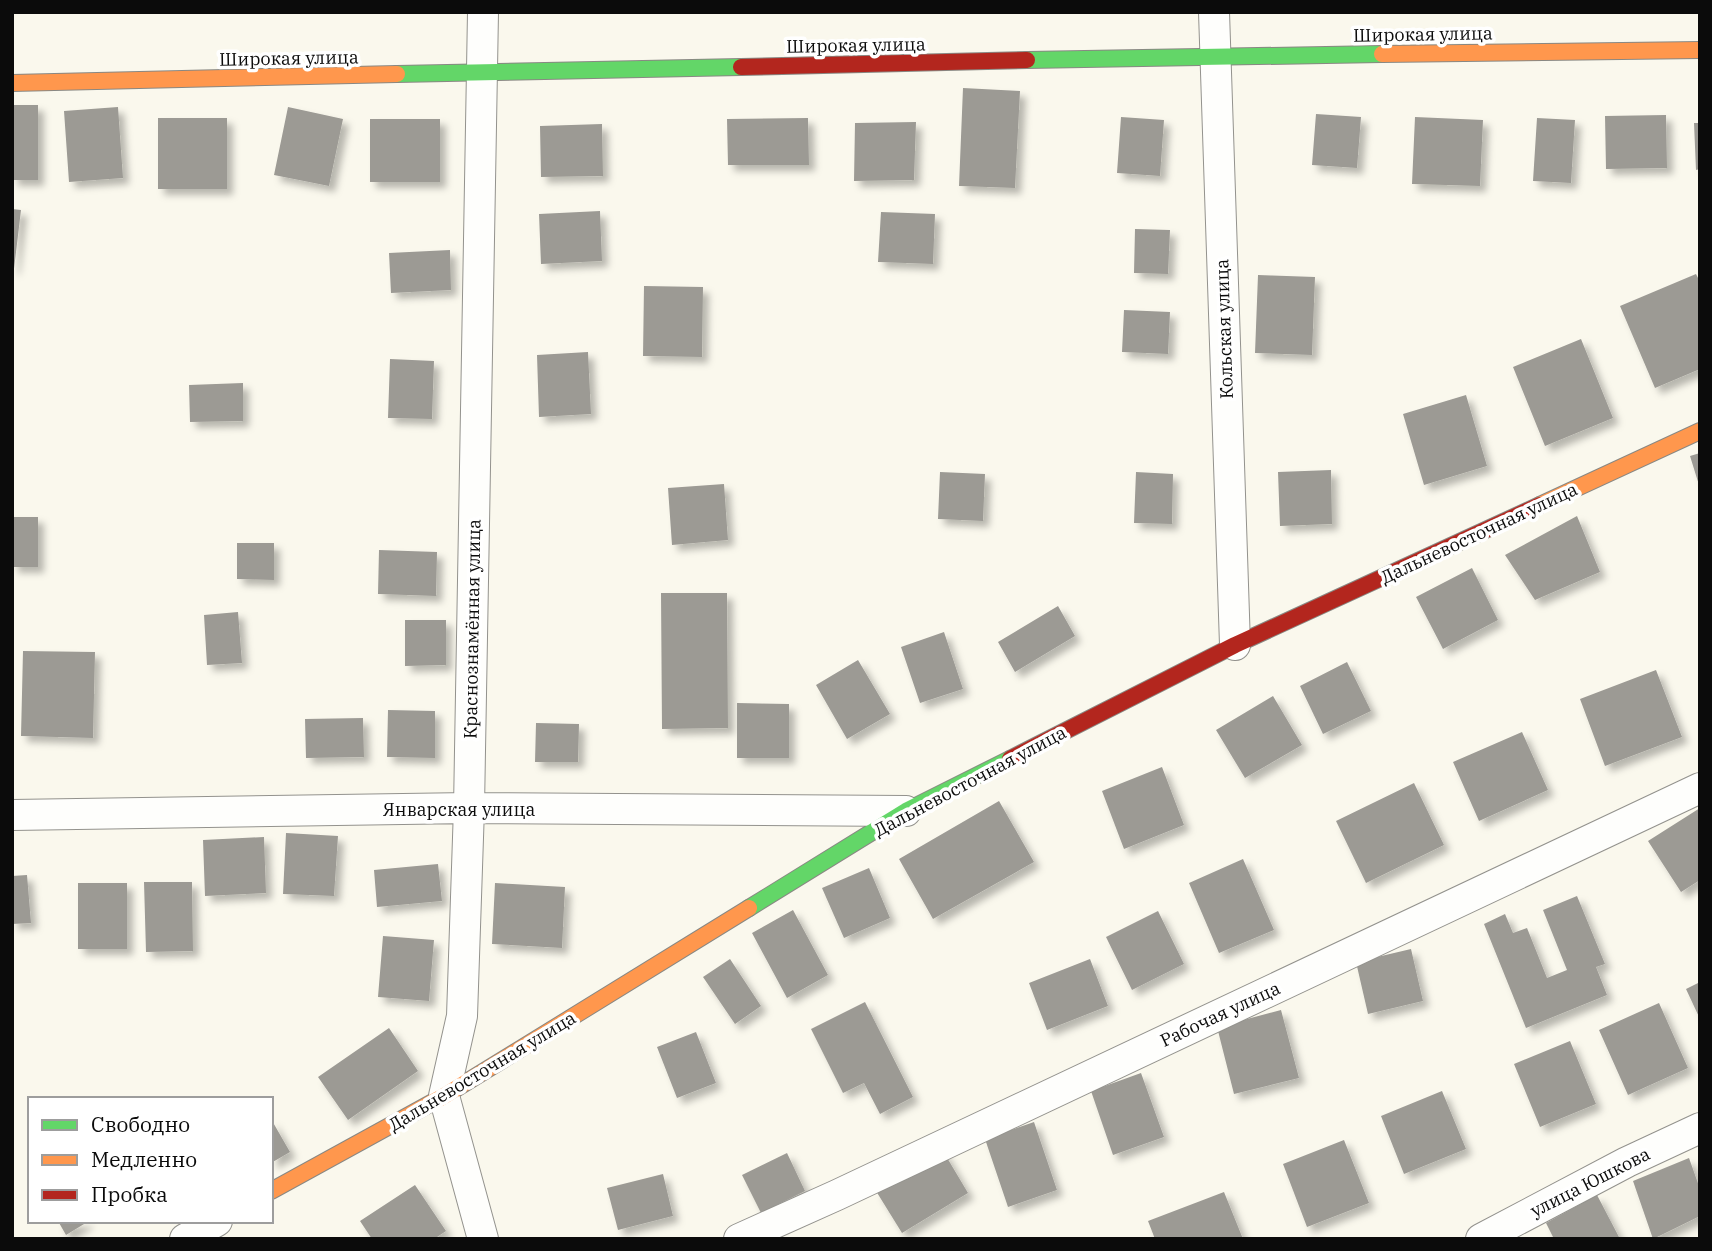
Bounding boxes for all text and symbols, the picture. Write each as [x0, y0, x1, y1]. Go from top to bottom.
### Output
street label: Широкая улица [1353, 21, 1493, 47]
street label: Широкая улица [786, 32, 926, 58]
street label: Широкая улица [219, 45, 359, 71]
street label: Кольская улица [1210, 258, 1238, 399]
street label: Дальневосточная улица [1377, 477, 1581, 589]
street label: Краснознамённая улица [459, 519, 485, 739]
street label: Дальневосточная улица [870, 720, 1070, 841]
street label: Январская улица [383, 798, 535, 821]
street label: Рабочая улица [1156, 976, 1284, 1052]
street label: Дальневосточная улица [384, 1006, 580, 1136]
legend [28, 1097, 273, 1223]
text: Свободно [91, 1110, 190, 1138]
street label: улица Юшкова [1526, 1142, 1654, 1222]
text: Медленно [91, 1145, 197, 1173]
text: Пробка [91, 1180, 168, 1208]

